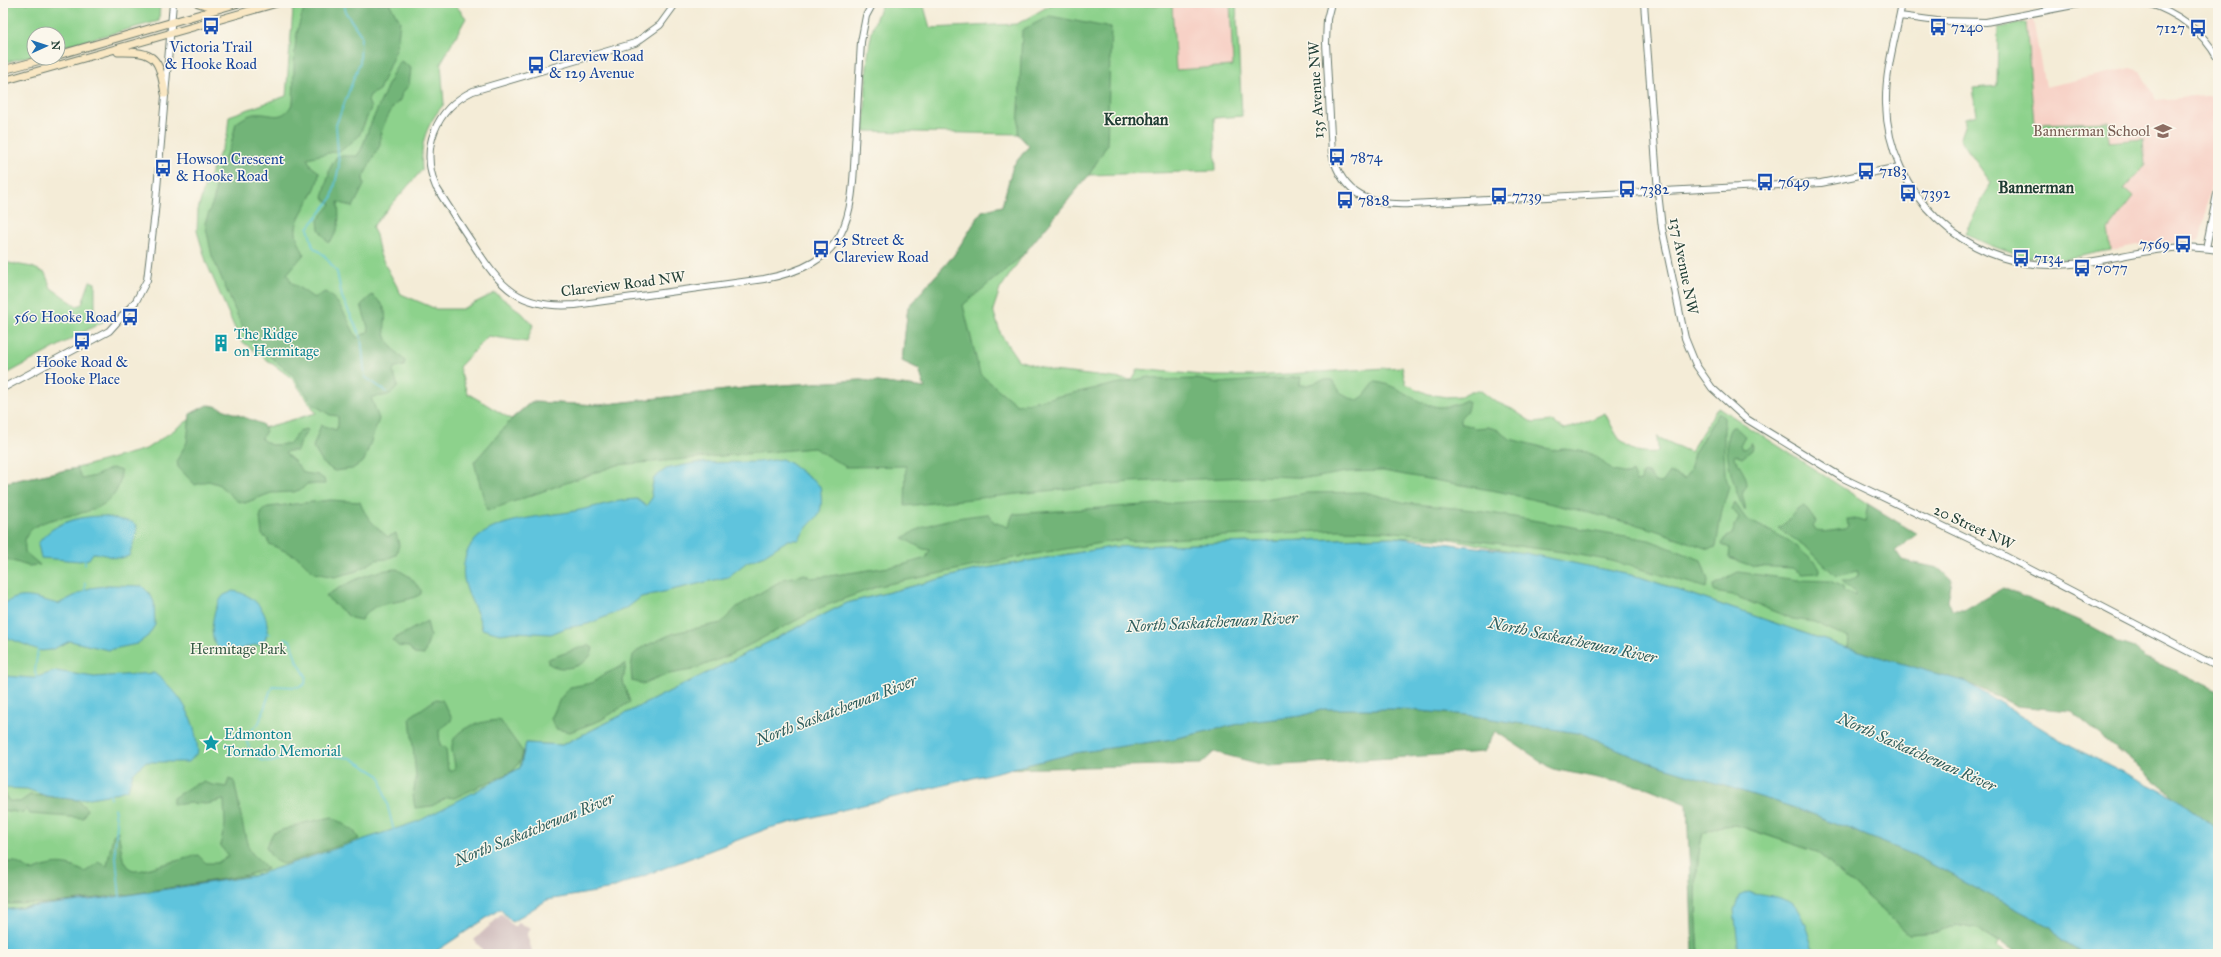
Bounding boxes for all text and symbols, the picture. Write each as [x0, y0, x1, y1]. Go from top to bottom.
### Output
bus stop icon: Victoria Trail & Hooke Road [201, 16, 221, 36]
bus stop icon: 7240 [1928, 17, 1948, 37]
place label: 7240 [1951, 18, 1984, 36]
bus stop icon: 7127 [2188, 18, 2208, 38]
place label: 7127 [2156, 19, 2185, 37]
north arrow [26, 26, 66, 66]
place label: Victoria Trail & Hooke Road [165, 38, 258, 73]
text: N [49, 40, 62, 51]
street label: 135 Avenue NW [1304, 40, 1328, 139]
place label: Clareview Road & 129 Avenue [549, 47, 644, 82]
bus stop icon: Clareview Road & 129 Avenue [526, 55, 546, 75]
district label: Kernohan [1104, 110, 1169, 129]
school or university icon: Bannerman School [2153, 121, 2173, 141]
place label: Bannerman School [2033, 122, 2151, 140]
bus stop icon: 7874 [1327, 147, 1347, 167]
place label: 7874 [1350, 148, 1383, 166]
place label: Howson Crescent & Hooke Road [176, 150, 285, 185]
bus stop icon: Howson Crescent & Hooke Road [153, 158, 173, 178]
bus stop icon: 7183 [1856, 161, 1876, 181]
place label: 7183 [1879, 162, 1907, 180]
bus stop icon: 7649 [1755, 172, 1775, 192]
place label: 7649 [1778, 173, 1810, 191]
district label: Bannerman [1998, 178, 2074, 197]
bus stop icon: 7382 [1617, 179, 1637, 199]
place label: 7382 [1640, 180, 1670, 198]
bus stop icon: 7392 [1898, 183, 1918, 203]
place label: 7392 [1921, 184, 1951, 202]
bus stop icon: 7739 [1489, 186, 1509, 206]
place label: 7739 [1512, 187, 1542, 205]
bus stop icon: 7828 [1335, 190, 1355, 210]
place label: 7828 [1358, 191, 1389, 209]
street label: 137 Avenue NW [1666, 216, 1702, 317]
place label: 25 Street & Clareview Road [834, 231, 929, 266]
bus stop icon: 7569 [2173, 234, 2193, 254]
place label: 7569 [2139, 235, 2170, 253]
bus stop icon: 25 Street & Clareview Road [811, 239, 831, 259]
bus stop icon: 7134 [2011, 248, 2031, 268]
place label: 7134 [2034, 249, 2063, 267]
bus stop icon: 7077 [2072, 258, 2092, 278]
place label: 7077 [2095, 259, 2128, 277]
street label: Clareview Road NW [560, 267, 687, 301]
bus stop icon: 560 Hooke Road [120, 307, 140, 327]
place label: 560 Hooke Road [14, 308, 117, 326]
place label: The Ridge on Hermitage [234, 325, 319, 360]
bus stop icon: Hooke Road & Hooke Place [72, 331, 92, 351]
building icon: The Ridge on Hermitage [211, 333, 231, 353]
place label: Hooke Road & Hooke Place [36, 353, 128, 388]
street label: 20 Street NW [1931, 500, 2018, 554]
water label: North Saskatchewan River [1125, 608, 1299, 636]
water label: North Saskatchewan River [1486, 613, 1660, 667]
park label: Hermitage Park [190, 640, 286, 658]
water label: North Saskatchewan River [752, 670, 921, 750]
water label: North Saskatchewan River [1834, 708, 2000, 796]
place label: Edmonton Tornado Memorial [224, 725, 342, 760]
place icon: Edmonton Tornado Memorial [201, 733, 221, 753]
water label: North Saskatchewan River [450, 788, 618, 870]

